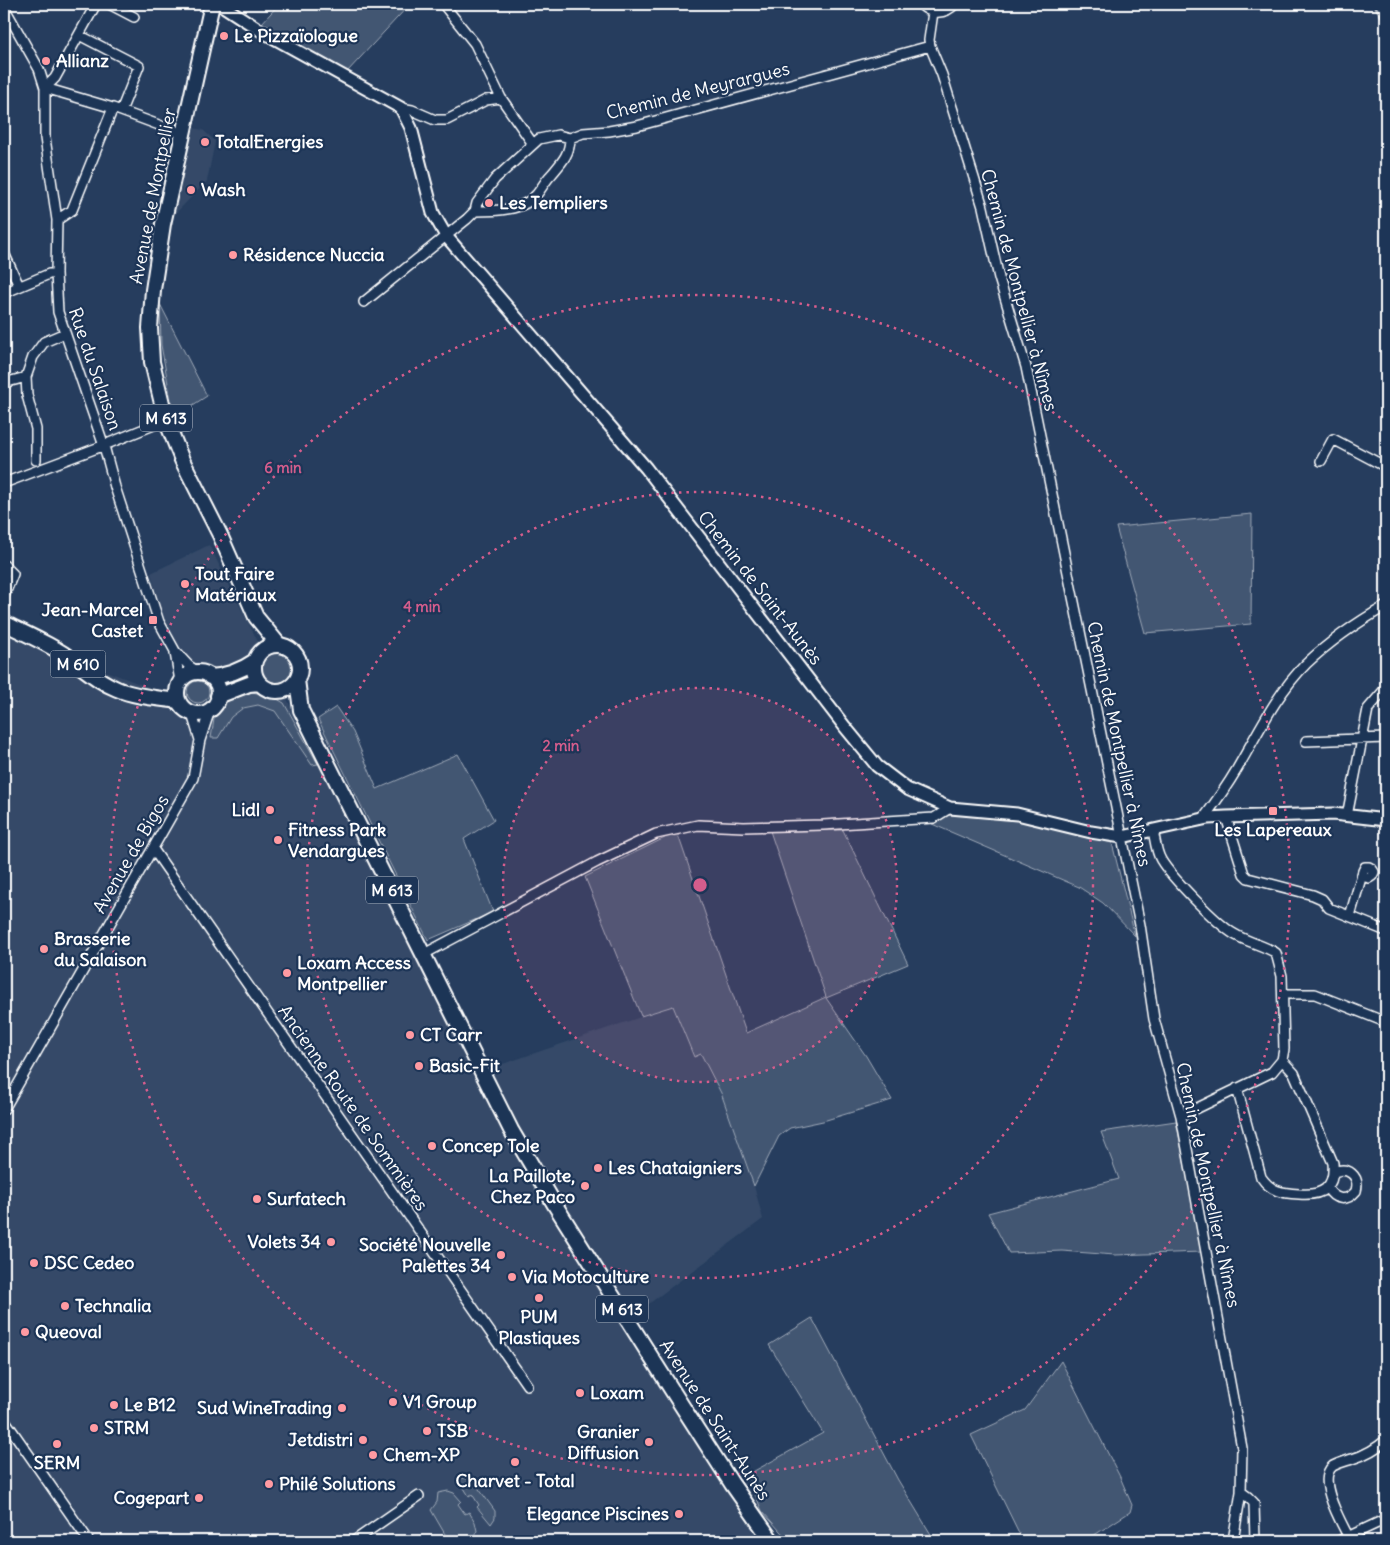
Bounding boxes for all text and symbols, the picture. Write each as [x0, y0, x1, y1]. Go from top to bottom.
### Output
place label: Le Pizzaïologue [234, 24, 358, 47]
marker: Le Pizzaïologue [218, 30, 230, 42]
place label: Allianz [56, 49, 109, 72]
marker: Allianz [40, 55, 52, 67]
street label: Chemin de Meyrargues [604, 57, 792, 124]
street label: Avenue de Montpellier [124, 105, 181, 286]
place label: TotalEnergies [215, 130, 323, 153]
marker: TotalEnergies [199, 136, 211, 148]
street label: Chemin de Montpellier à Nîmes [976, 166, 1063, 414]
place label: Wash [201, 178, 246, 201]
marker: Wash [185, 184, 197, 196]
place label: Les Templiers [499, 191, 608, 214]
marker: Les Templiers [483, 197, 495, 209]
place label: Résidence Nuccia [243, 243, 385, 266]
marker: Résidence Nuccia [227, 249, 239, 261]
street label: Rue du Salaison [64, 304, 127, 433]
road number: M 613 [140, 404, 192, 432]
text: 6 min [264, 458, 302, 477]
street label: Chemin de Saint-Aunès [693, 506, 828, 669]
place label: Tout Faire Matériaux [195, 562, 276, 606]
marker: Tout Faire Matériaux [179, 578, 191, 590]
text: 4 min [403, 597, 441, 616]
place label: Jean-Marcel Castet [41, 598, 144, 642]
marker: Jean-Marcel Castet [147, 614, 159, 626]
street label: Chemin de Montpellier à Nîmes [1082, 619, 1157, 868]
road number: M 610 [50, 651, 106, 678]
text: 2 min [543, 736, 580, 755]
street label: Avenue de Bigos [87, 790, 174, 917]
place label: Lidl [232, 798, 260, 821]
marker: Lidl [264, 804, 276, 816]
marker: Les Lapereaux [1267, 805, 1279, 817]
place label: Fitness Park Vendargues [288, 818, 386, 862]
place label: Les Lapereaux [1214, 818, 1332, 841]
marker: Fitness Park Vendargues [272, 834, 284, 846]
road number: M 613 [366, 876, 418, 904]
centre of rings [691, 876, 709, 894]
place label: Brasserie du Salaison [54, 927, 147, 971]
marker: Brasserie du Salaison [38, 943, 50, 955]
place label: Loxam Access Montpellier [297, 951, 411, 995]
marker: Loxam Access Montpellier [281, 967, 293, 979]
street label: Ancienne Route de Sommières [273, 1000, 433, 1215]
place label: CT Carr [420, 1023, 483, 1046]
marker: CT Carr [404, 1029, 416, 1041]
place label: Basic-Fit [429, 1054, 501, 1077]
marker: Basic-Fit [413, 1060, 425, 1072]
street label: Chemin de Montpellier à Nîmes [1171, 1060, 1246, 1309]
place label: Concep Tole [442, 1134, 540, 1157]
marker: Concep Tole [426, 1140, 438, 1152]
place label: Les Chataigniers [608, 1156, 742, 1179]
marker: Les Chataigniers [592, 1162, 604, 1174]
place label: La Paillote, Chez Paco [489, 1164, 575, 1208]
marker: La Paillote, Chez Paco [579, 1180, 591, 1192]
place label: Surfatech [267, 1187, 347, 1210]
marker: Surfatech [251, 1193, 263, 1205]
place label: Volets 34 [247, 1230, 322, 1253]
place label: Société Nouvelle Palettes 34 [359, 1233, 492, 1277]
marker: Volets 34 [325, 1236, 337, 1248]
marker: Société Nouvelle Palettes 34 [495, 1249, 507, 1261]
place label: DSC Cedeo [44, 1251, 134, 1274]
marker: DSC Cedeo [28, 1257, 40, 1269]
place label: Via Motoculture [522, 1265, 650, 1288]
marker: Via Motoculture [506, 1271, 518, 1283]
marker: PUM Plastiques [533, 1292, 545, 1304]
place label: Technalia [75, 1294, 151, 1317]
road number: M 613 [596, 1296, 648, 1322]
marker: Technalia [59, 1300, 71, 1312]
place label: PUM Plastiques [498, 1305, 580, 1349]
place label: Queoval [35, 1320, 102, 1343]
marker: Queoval [19, 1326, 31, 1338]
street label: Avenue de Saint-Aunès [655, 1335, 776, 1505]
place label: Loxam [590, 1381, 644, 1404]
marker: Loxam [574, 1387, 586, 1399]
place label: V1 Group [403, 1390, 477, 1413]
place label: Le B12 [124, 1393, 176, 1416]
place label: Sud WineTrading [197, 1396, 332, 1419]
marker: V1 Group [387, 1396, 399, 1408]
marker: Le B12 [108, 1399, 120, 1411]
marker: Sud WineTrading [336, 1402, 348, 1414]
place label: STRM [104, 1416, 150, 1439]
place label: TSB [437, 1419, 468, 1442]
place label: Granier Diffusion [567, 1420, 640, 1464]
marker: STRM [88, 1422, 100, 1434]
marker: TSB [421, 1425, 433, 1437]
place label: Jetdistri [288, 1428, 353, 1451]
marker: Jetdistri [357, 1434, 369, 1446]
marker: Granier Diffusion [643, 1436, 655, 1448]
marker: SERM [51, 1438, 63, 1450]
place label: Chem-XP [383, 1443, 460, 1466]
marker: Chem-XP [367, 1449, 379, 1461]
place label: SERM [34, 1451, 80, 1474]
marker: Charvet - Total [509, 1456, 521, 1468]
place label: Charvet - Total [455, 1469, 575, 1492]
place label: Philé Solutions [279, 1472, 396, 1495]
marker: Philé Solutions [263, 1478, 275, 1490]
place label: Cogepart [114, 1486, 190, 1509]
marker: Cogepart [193, 1492, 205, 1504]
place label: Elegance Piscines [527, 1502, 669, 1525]
marker: Elegance Piscines [673, 1508, 685, 1520]

